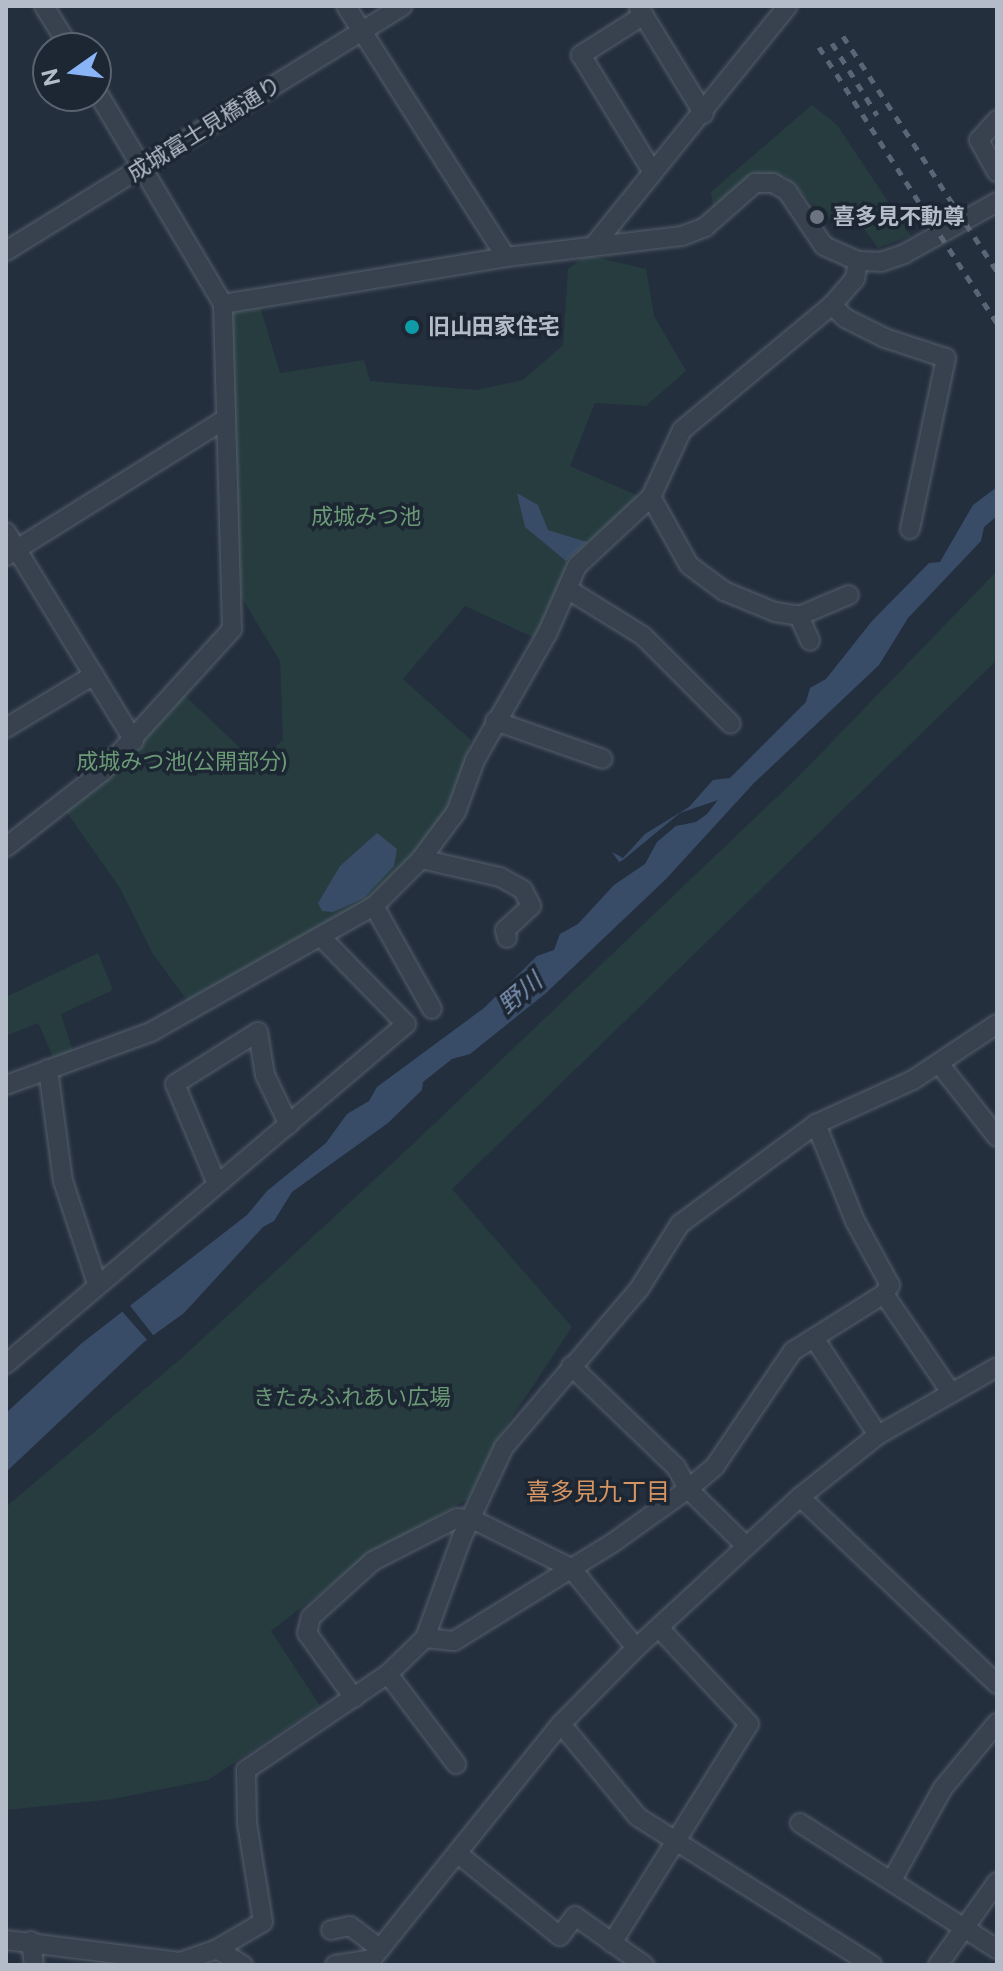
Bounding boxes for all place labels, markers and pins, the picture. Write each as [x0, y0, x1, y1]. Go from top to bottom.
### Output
place label: 喜多見不動尊 [833, 204, 965, 230]
marker: 喜多見不動尊 [808, 208, 826, 226]
place label: 旧山田家住宅 [428, 314, 560, 340]
marker: 旧山田家住宅 [403, 318, 421, 336]

